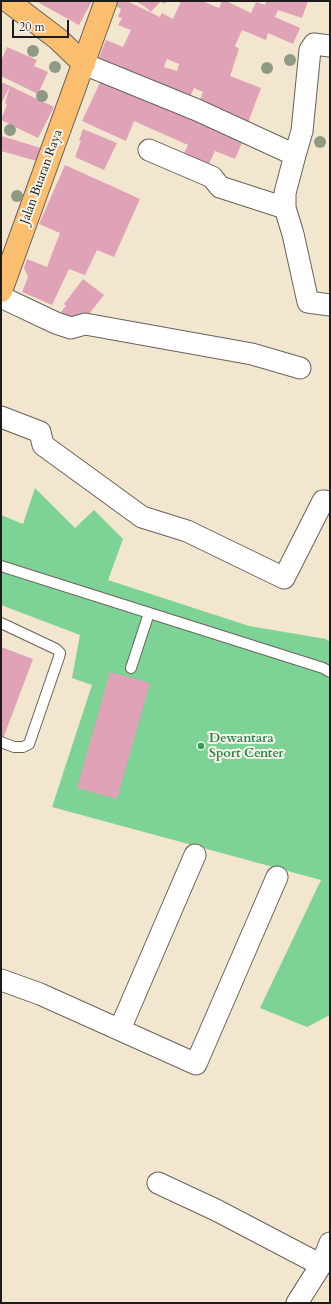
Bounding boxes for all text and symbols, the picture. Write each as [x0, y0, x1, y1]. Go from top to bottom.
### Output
scale bar [14, 12, 71, 38]
text: 20 m [19, 19, 45, 35]
street label: Jalan Buaran Raya [18, 127, 66, 227]
place label: Dewantara Sport Center [209, 731, 284, 762]
marker: Dewantara Sport Center [196, 741, 206, 751]

